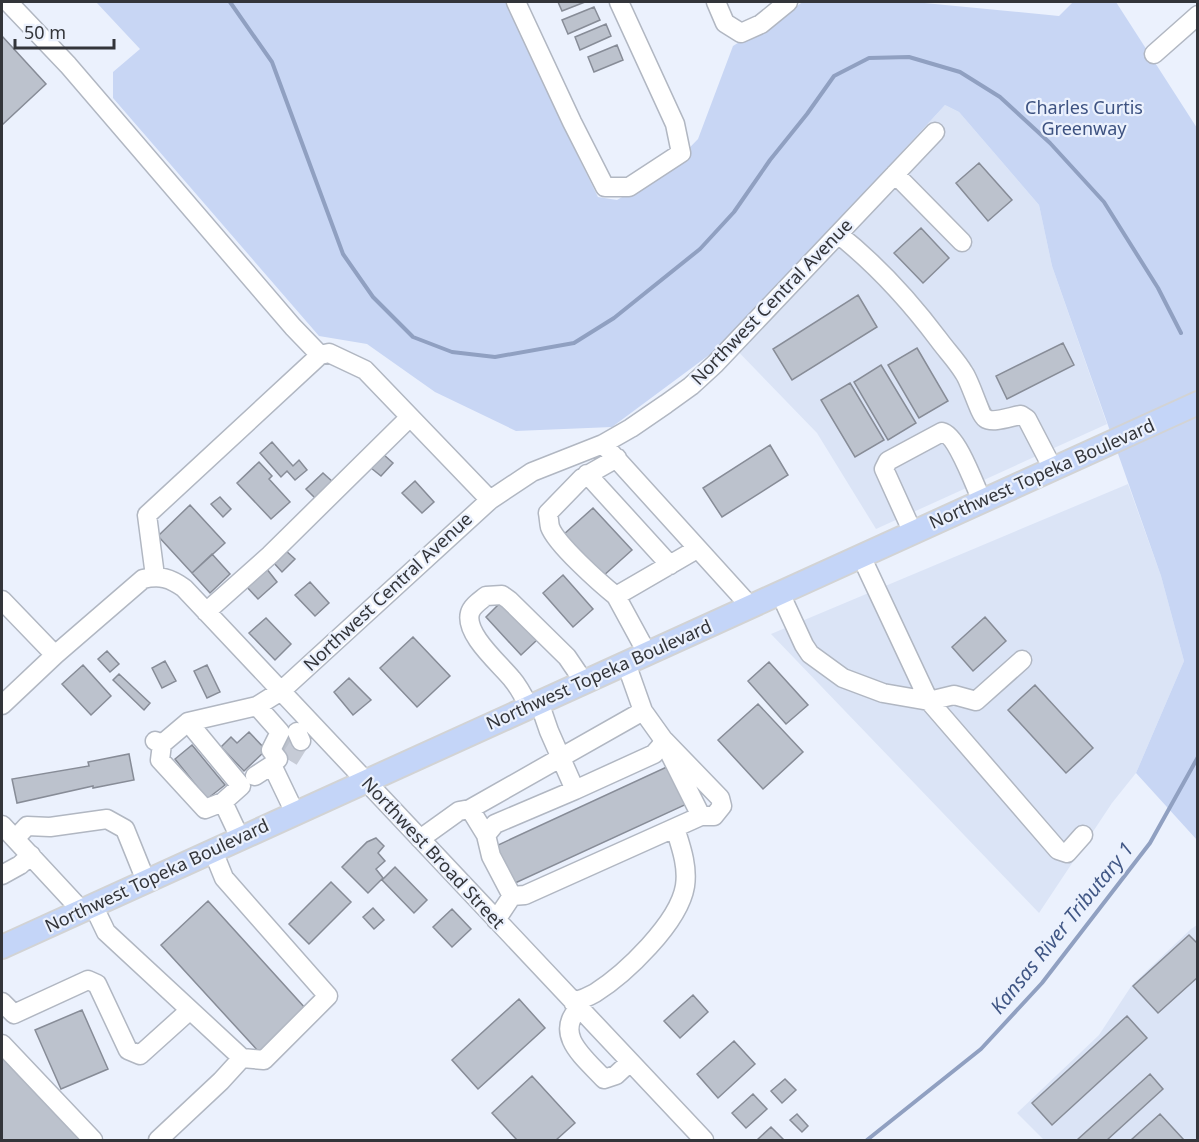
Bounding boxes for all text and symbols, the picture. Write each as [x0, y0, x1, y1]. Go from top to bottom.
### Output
scale bar [15, 12, 114, 50]
text: 50 m [24, 20, 66, 44]
park label: Charles Curtis Greenway [1025, 95, 1143, 140]
street label: Northwest Central Avenue [685, 213, 857, 390]
street label: Northwest Topeka Boulevard [925, 412, 1158, 534]
street label: Northwest Central Avenue [298, 507, 477, 676]
street label: Northwest Topeka Boulevard [482, 613, 715, 735]
street label: Northwest Broad Street [357, 771, 511, 934]
street label: Northwest Topeka Boulevard [41, 813, 272, 938]
water label: Kansas River Tributary 1 [984, 836, 1139, 1019]

